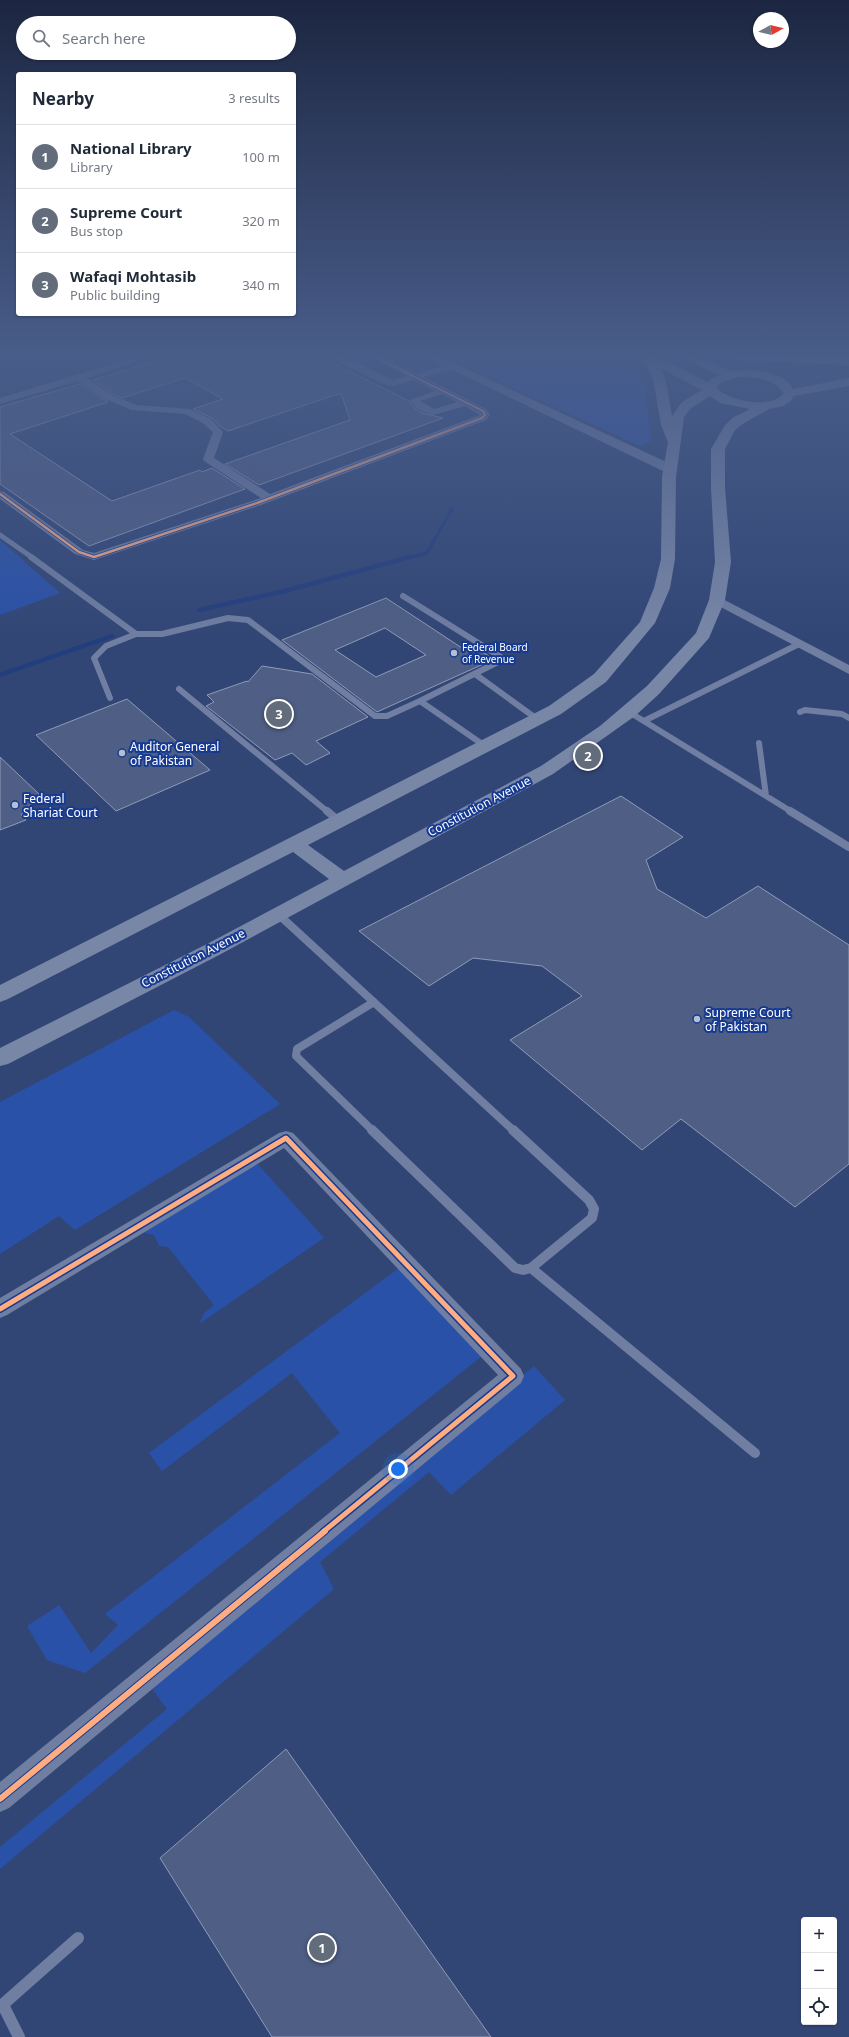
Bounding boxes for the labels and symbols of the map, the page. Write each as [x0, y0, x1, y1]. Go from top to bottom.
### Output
north arrow [753, 12, 789, 48]
place label: Federal Board of Revenue [462, 640, 528, 666]
marker: Federal Board of Revenue [449, 648, 459, 658]
pin: 3 [266, 699, 292, 729]
place label: Auditor General of Pakistan [130, 738, 219, 769]
pin: 2 [575, 741, 601, 771]
marker: Auditor General of Pakistan [117, 748, 127, 758]
street label: Constitution Avenue [424, 772, 534, 840]
place label: Federal Shariat Court [23, 790, 98, 821]
marker: Federal Shariat Court [10, 800, 20, 810]
street label: Constitution Avenue [138, 924, 248, 992]
place label: Supreme Court of Pakistan [705, 1004, 791, 1035]
marker: Supreme Court of Pakistan [692, 1014, 702, 1024]
your location [388, 1459, 408, 1479]
pin: 1 [309, 1933, 335, 1963]

